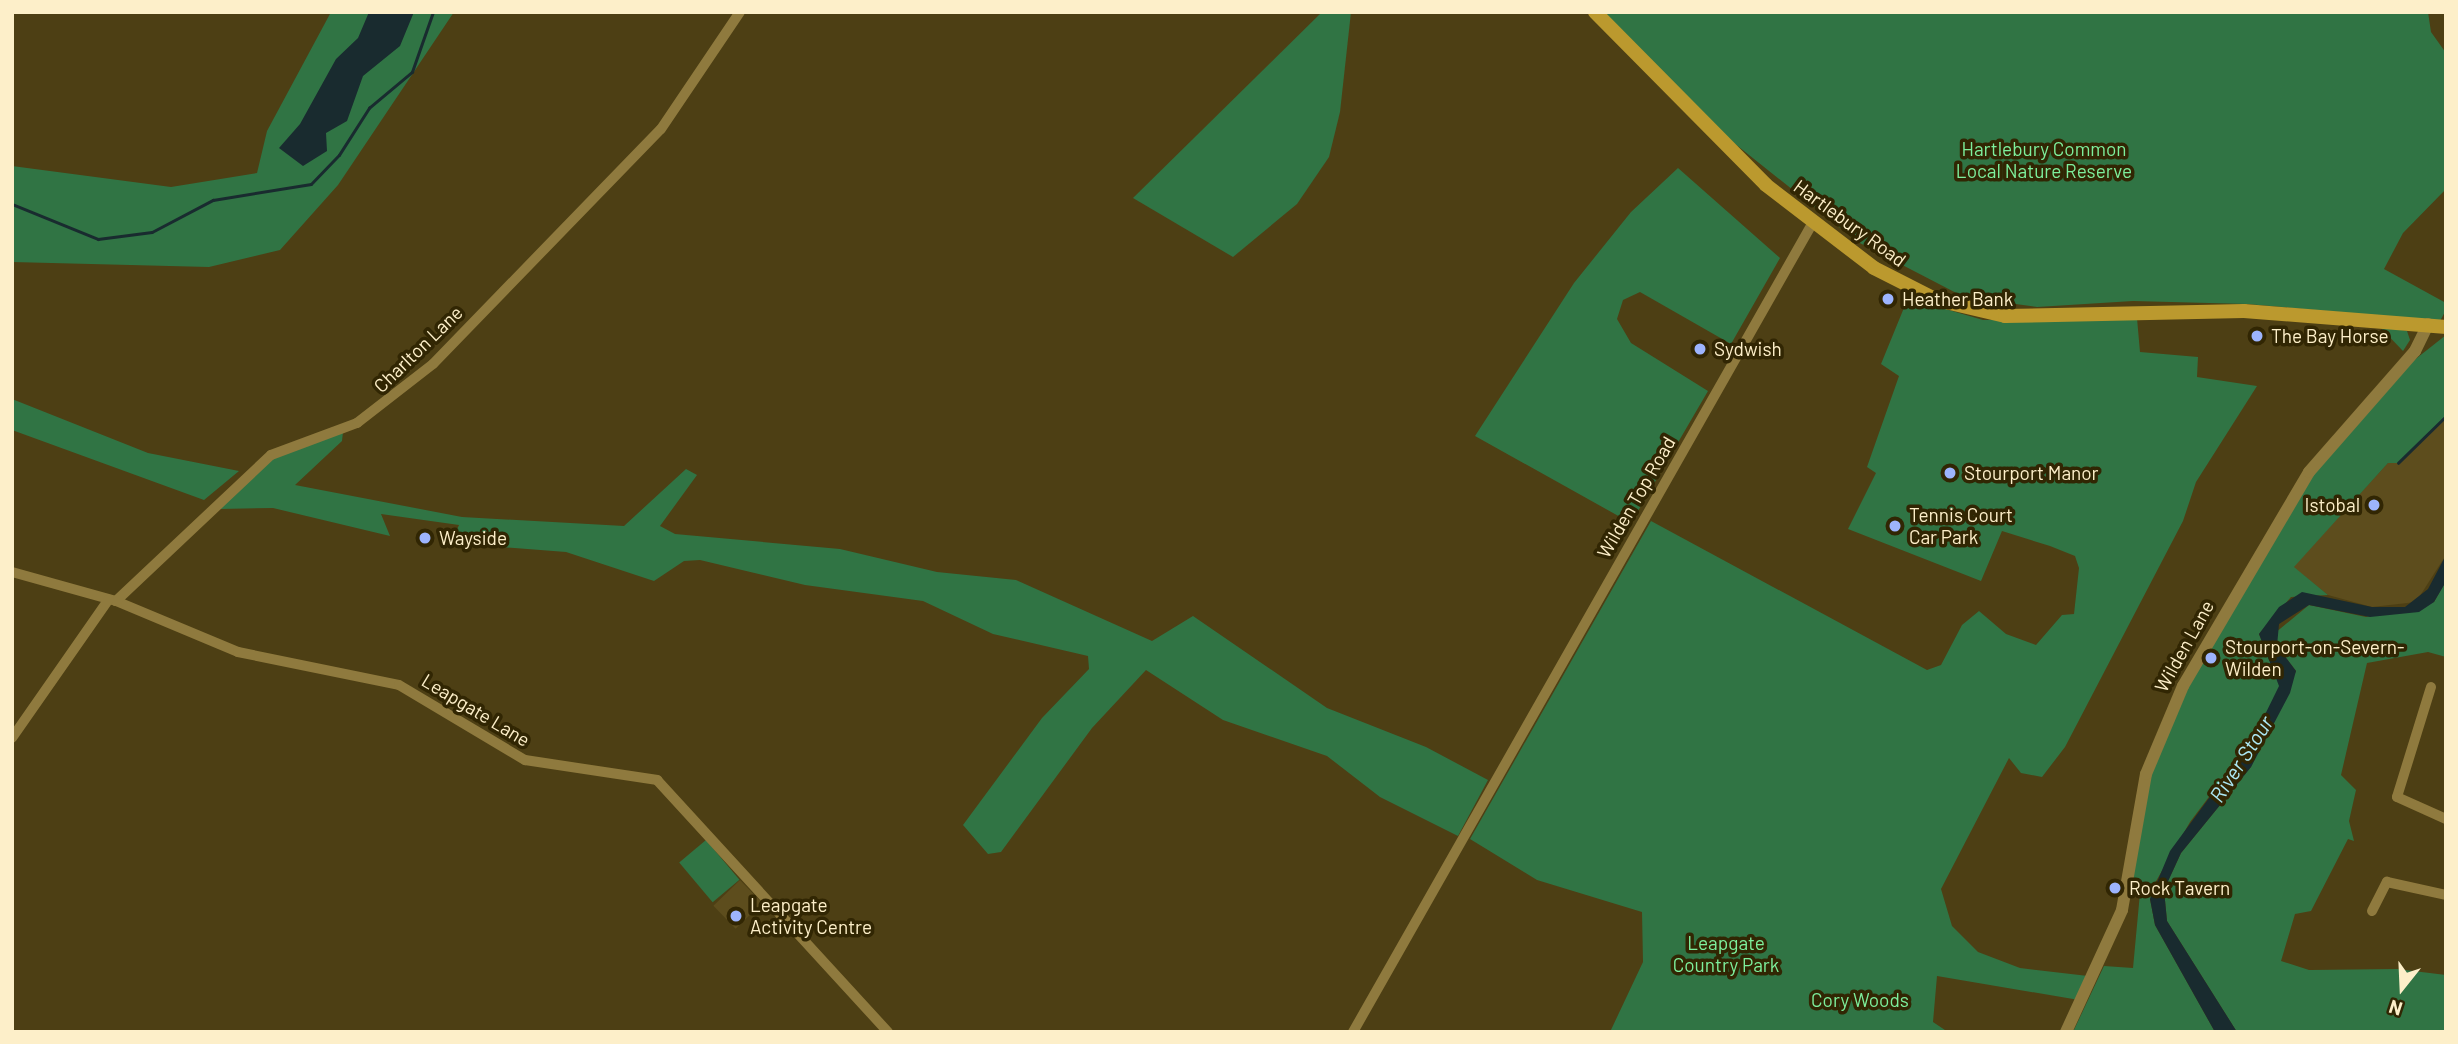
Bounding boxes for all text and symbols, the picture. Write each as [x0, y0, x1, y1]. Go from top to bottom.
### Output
park label: Hartlebury Common Local Nature Reserve [1956, 138, 2132, 182]
street label: Hartlebury Road [1789, 175, 1911, 271]
place label: Heather Bank [1902, 288, 2013, 310]
marker: Heather Bank [1880, 291, 1896, 307]
street label: Charlton Lane [369, 301, 467, 397]
place label: The Bay Horse [2271, 325, 2389, 347]
marker: The Bay Horse [2249, 328, 2265, 344]
place label: Sydwish [1714, 338, 1782, 360]
marker: Sydwish [1692, 341, 1708, 357]
street label: Wilden Top Road [1592, 432, 1680, 562]
place label: Stourport Manor [1964, 462, 2098, 484]
marker: Stourport Manor [1942, 465, 1958, 481]
place label: Istobal [2305, 494, 2360, 516]
marker: Istobal [2366, 497, 2382, 513]
place label: Tennis Court Car Park [1909, 504, 2013, 548]
marker: Tennis Court Car Park [1887, 518, 1903, 534]
place label: Wayside [439, 527, 507, 549]
marker: Wayside [417, 530, 433, 546]
street label: Wilden Lane [2150, 596, 2218, 696]
place label: Stourport-on-Severn- Wilden [2225, 636, 2404, 680]
marker: Stourport-on-Severn- Wilden [2203, 650, 2219, 666]
street label: Leapgate Lane [418, 669, 534, 751]
water label: River Stour [2204, 711, 2278, 807]
place label: Rock Tavern [2129, 877, 2230, 899]
marker: Rock Tavern [2107, 880, 2123, 896]
place label: Leapgate Activity Centre [750, 894, 872, 938]
marker: Leapgate Activity Centre [728, 908, 744, 924]
park label: Leapgate Country Park [1673, 932, 1779, 976]
north arrow [2367, 953, 2437, 1023]
park label: Cory Woods [1811, 989, 1909, 1011]
text: N [2386, 996, 2405, 1021]

